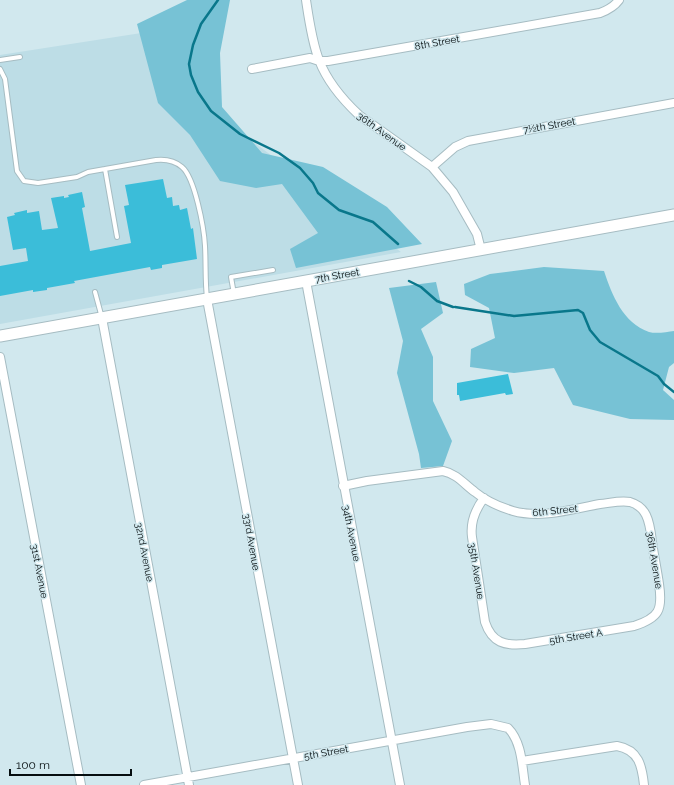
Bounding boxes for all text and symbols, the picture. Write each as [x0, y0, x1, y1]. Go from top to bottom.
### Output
street label: 8th Street [414, 33, 461, 52]
street label: 36th Avenue [355, 110, 408, 153]
street label: 7½th Street [522, 115, 577, 135]
street label: 7th Street [314, 266, 361, 285]
street label: 6th Street [532, 503, 579, 518]
street label: 34th Avenue [341, 504, 362, 562]
street label: 33rd Avenue [241, 513, 262, 572]
street label: 32nd Avenue [133, 522, 156, 583]
street label: 36th Avenue [645, 531, 664, 590]
street label: 35th Avenue [467, 542, 486, 600]
street label: 31st Avenue [29, 543, 50, 599]
street label: 5th Street A [549, 627, 604, 646]
street label: 5th Street [303, 743, 350, 762]
scale bar [10, 751, 131, 777]
text: 100 m [16, 758, 50, 772]

